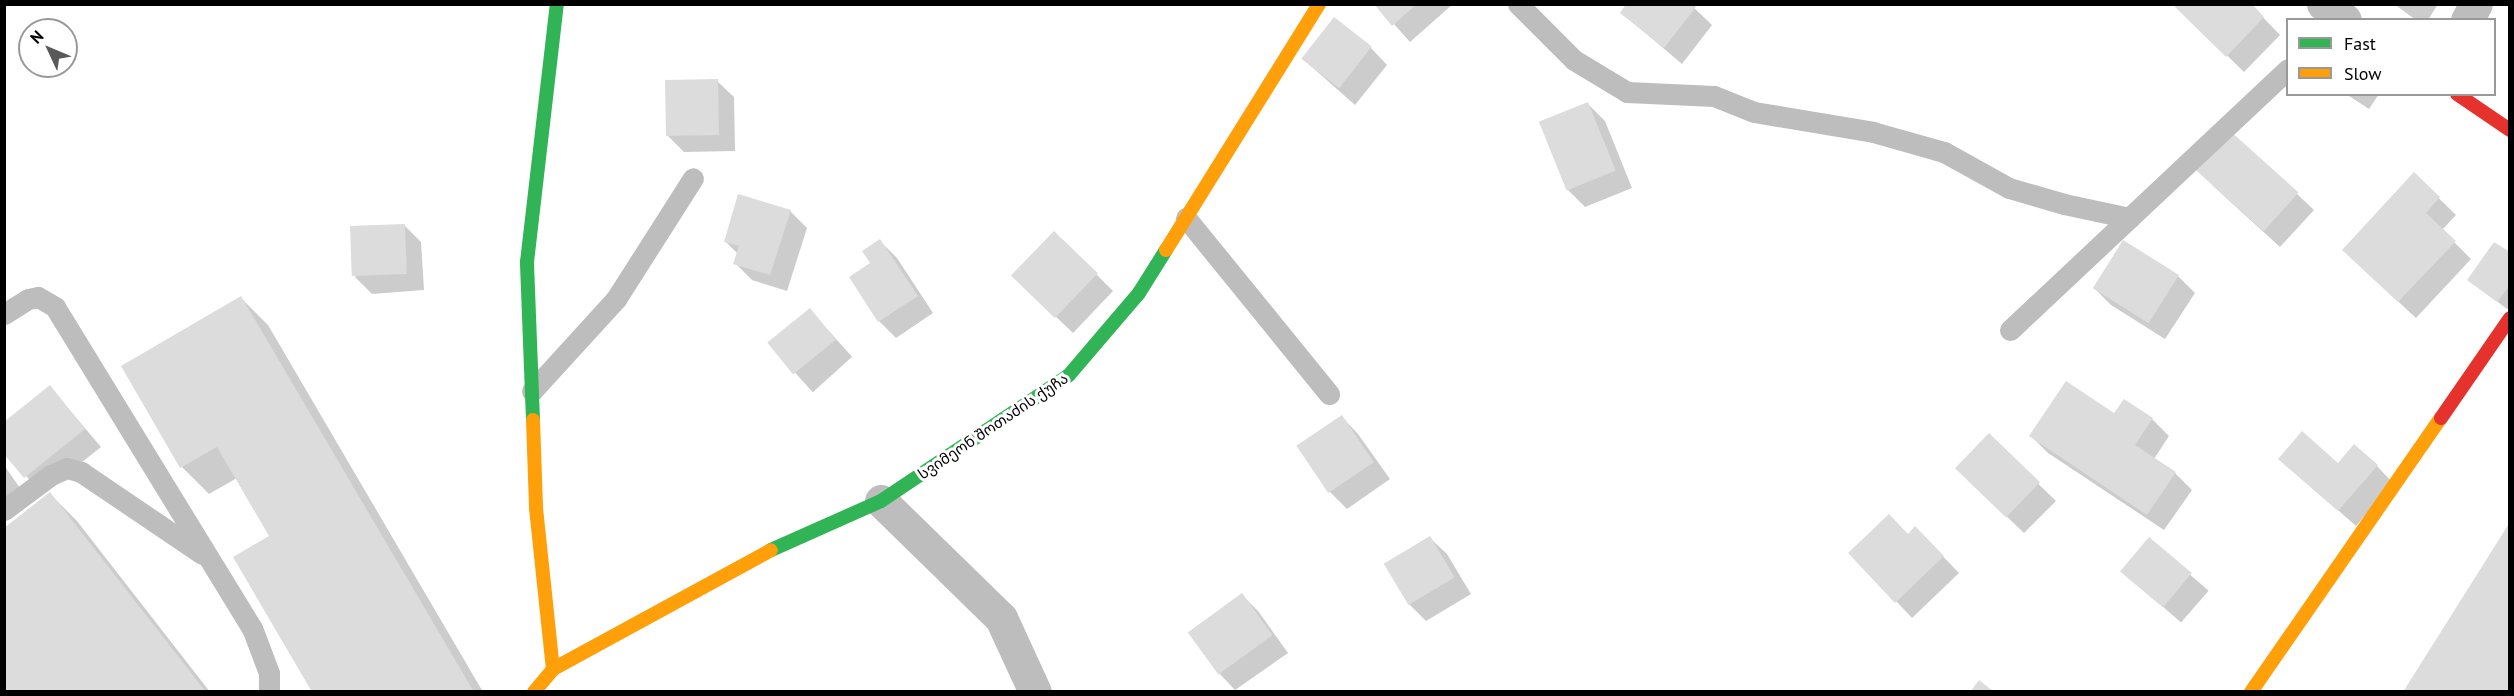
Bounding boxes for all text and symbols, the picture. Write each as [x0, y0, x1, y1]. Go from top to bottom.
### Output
north arrow [18, 18, 78, 78]
legend [2286, 18, 2496, 96]
text: N [26, 26, 47, 48]
text: Fast [2344, 32, 2376, 55]
text: Slow [2344, 62, 2382, 85]
street label: სვიმეონ შოთაძის ქუჩა [915, 369, 1071, 483]

